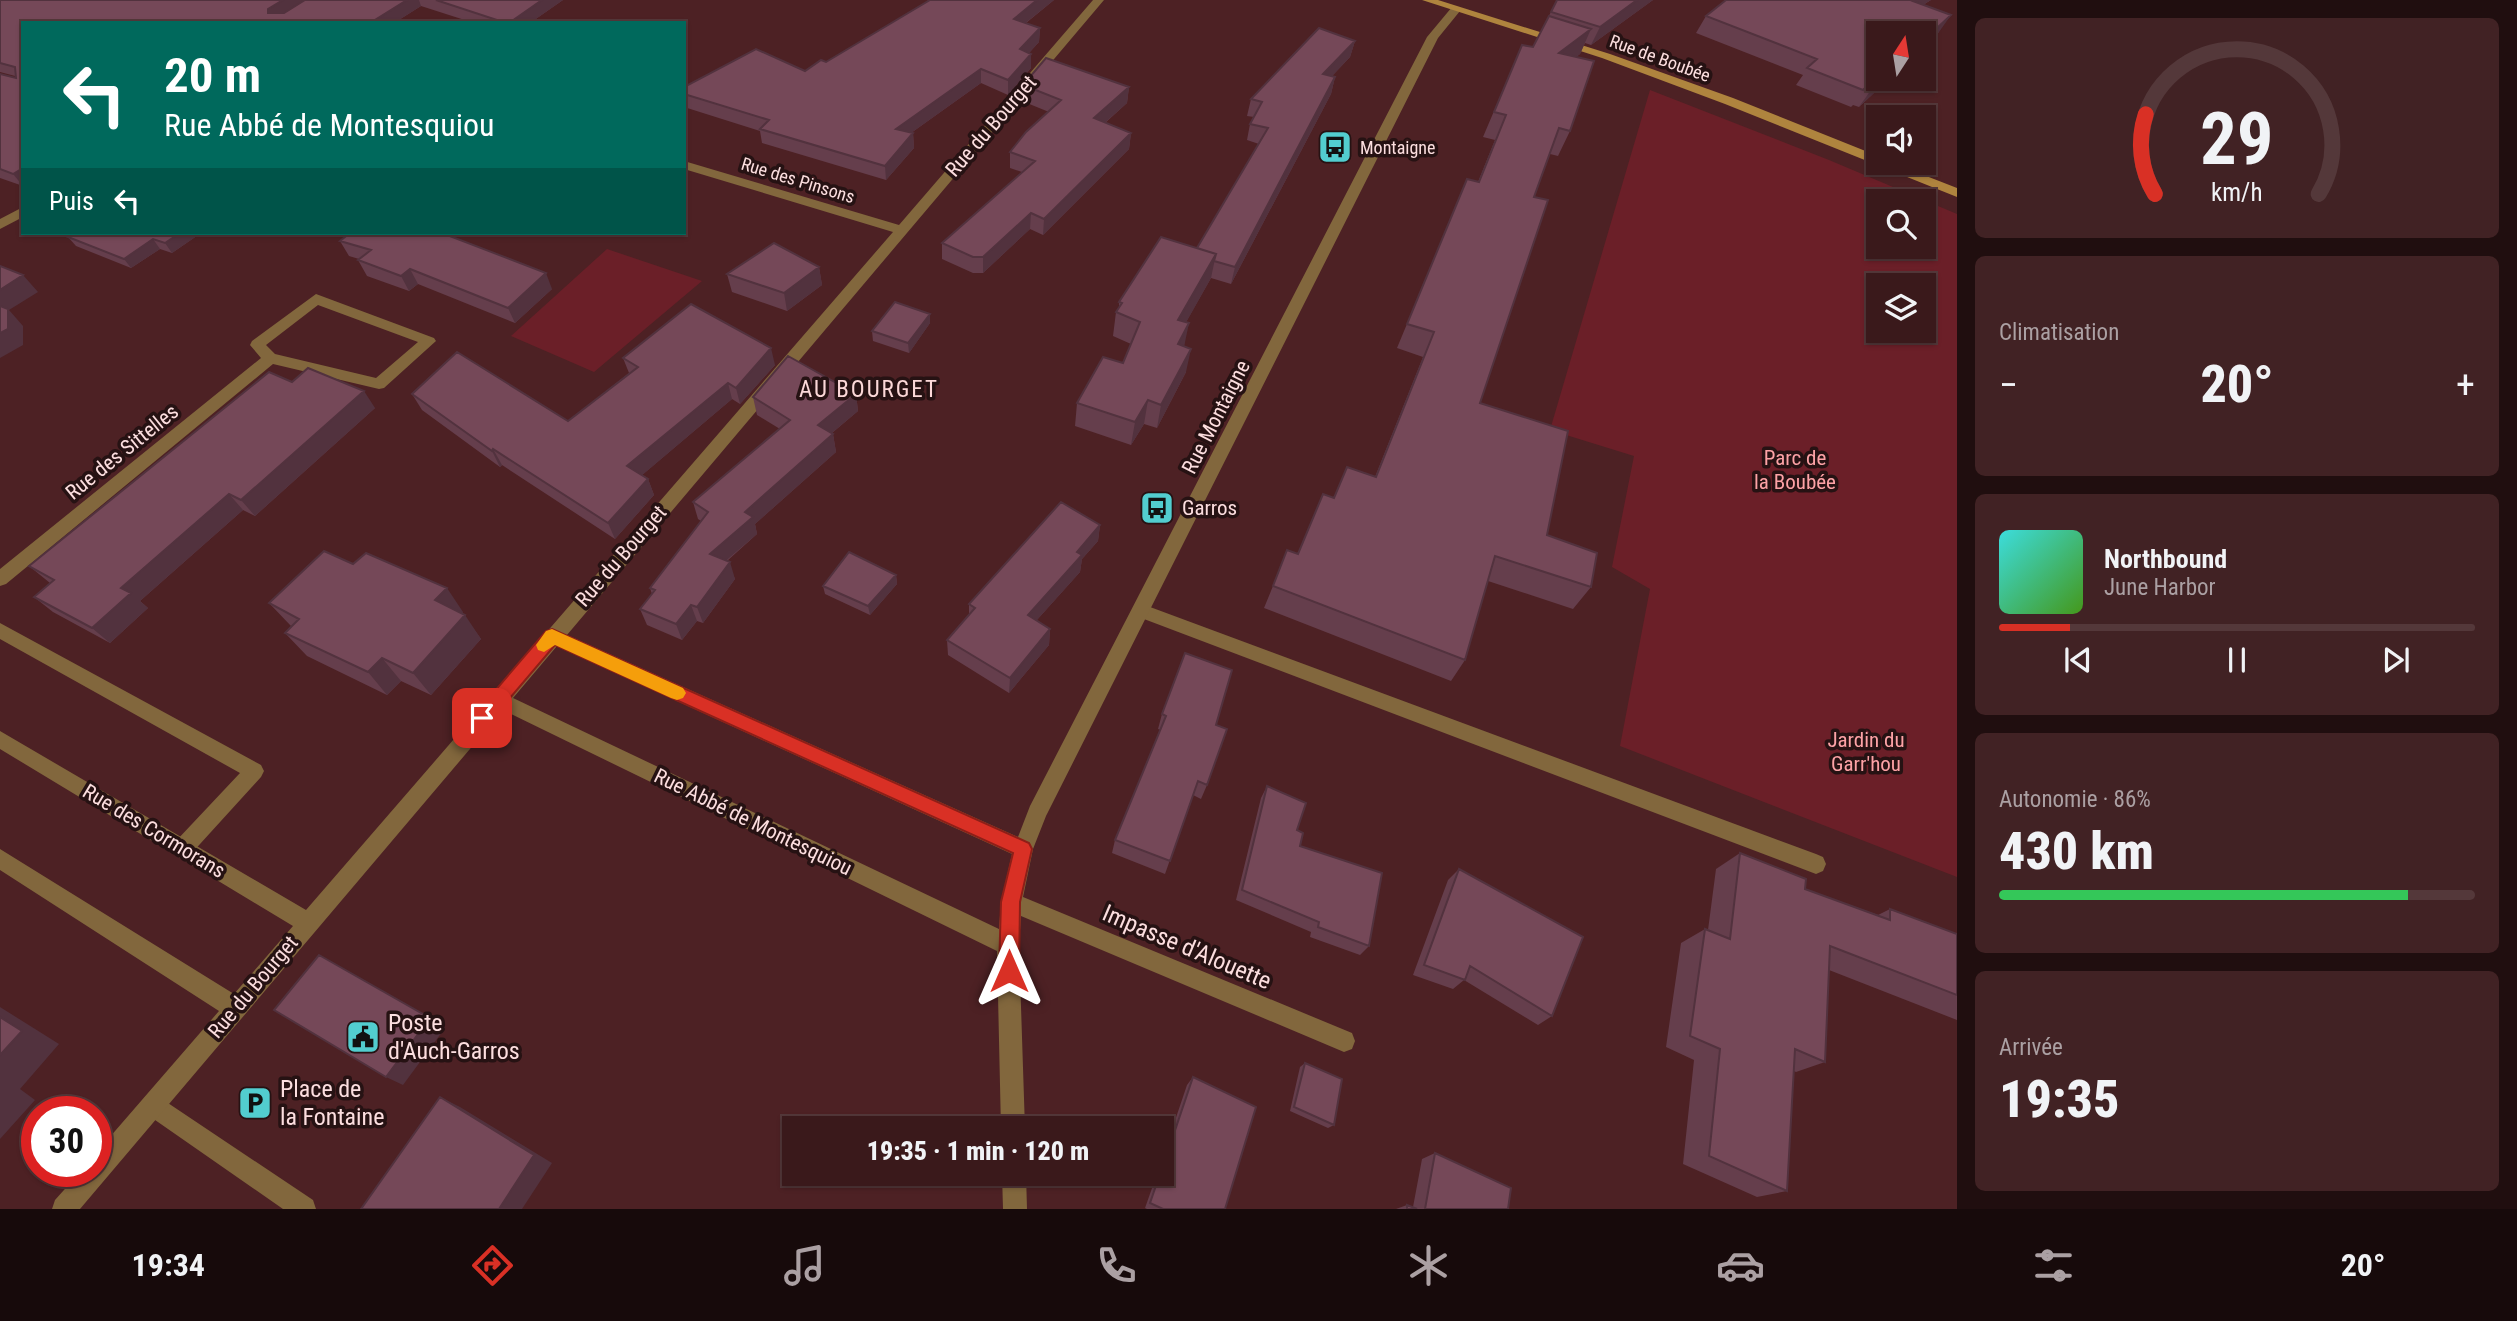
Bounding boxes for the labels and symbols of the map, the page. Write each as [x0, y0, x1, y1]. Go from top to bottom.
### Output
north arrow [1866, 21, 1936, 91]
street label: Rue de Boubée [1607, 30, 1713, 86]
street label: Rue du Bourget [941, 71, 1041, 181]
bus stop icon: Montaigne [1316, 128, 1354, 166]
place label: Montaigne [1360, 137, 1435, 158]
street label: Rue des Pinsons [739, 153, 857, 207]
street label: Rue Montaigne [1177, 356, 1255, 478]
district label: AU BOURGET [799, 376, 939, 403]
street label: Rue des Sittelles [61, 399, 183, 505]
park label: Parc de la Boubée [1754, 446, 1836, 494]
bus stop icon: Garros [1138, 489, 1176, 527]
place label: Garros [1182, 496, 1237, 520]
street label: Rue du Bourget [571, 501, 671, 611]
pin [452, 688, 512, 748]
park label: Jardin du Garr'hou [1827, 728, 1905, 776]
street label: Rue Abbé de Montesquiou [650, 764, 856, 880]
street label: Rue des Cormorans [79, 779, 229, 883]
street label: Impasse d'Alouette [1098, 899, 1276, 995]
street label: Rue du Bourget [203, 931, 303, 1043]
position arrow [972, 934, 1046, 1008]
place label: Poste d'Auch-Garros [388, 1009, 520, 1065]
public building icon: Poste d'Auch-Garros [344, 1018, 382, 1056]
place label: Place de la Fontaine [280, 1075, 384, 1131]
parking icon: Place de la Fontaine [236, 1084, 274, 1122]
speed limit sign: 30 [21, 1096, 112, 1187]

